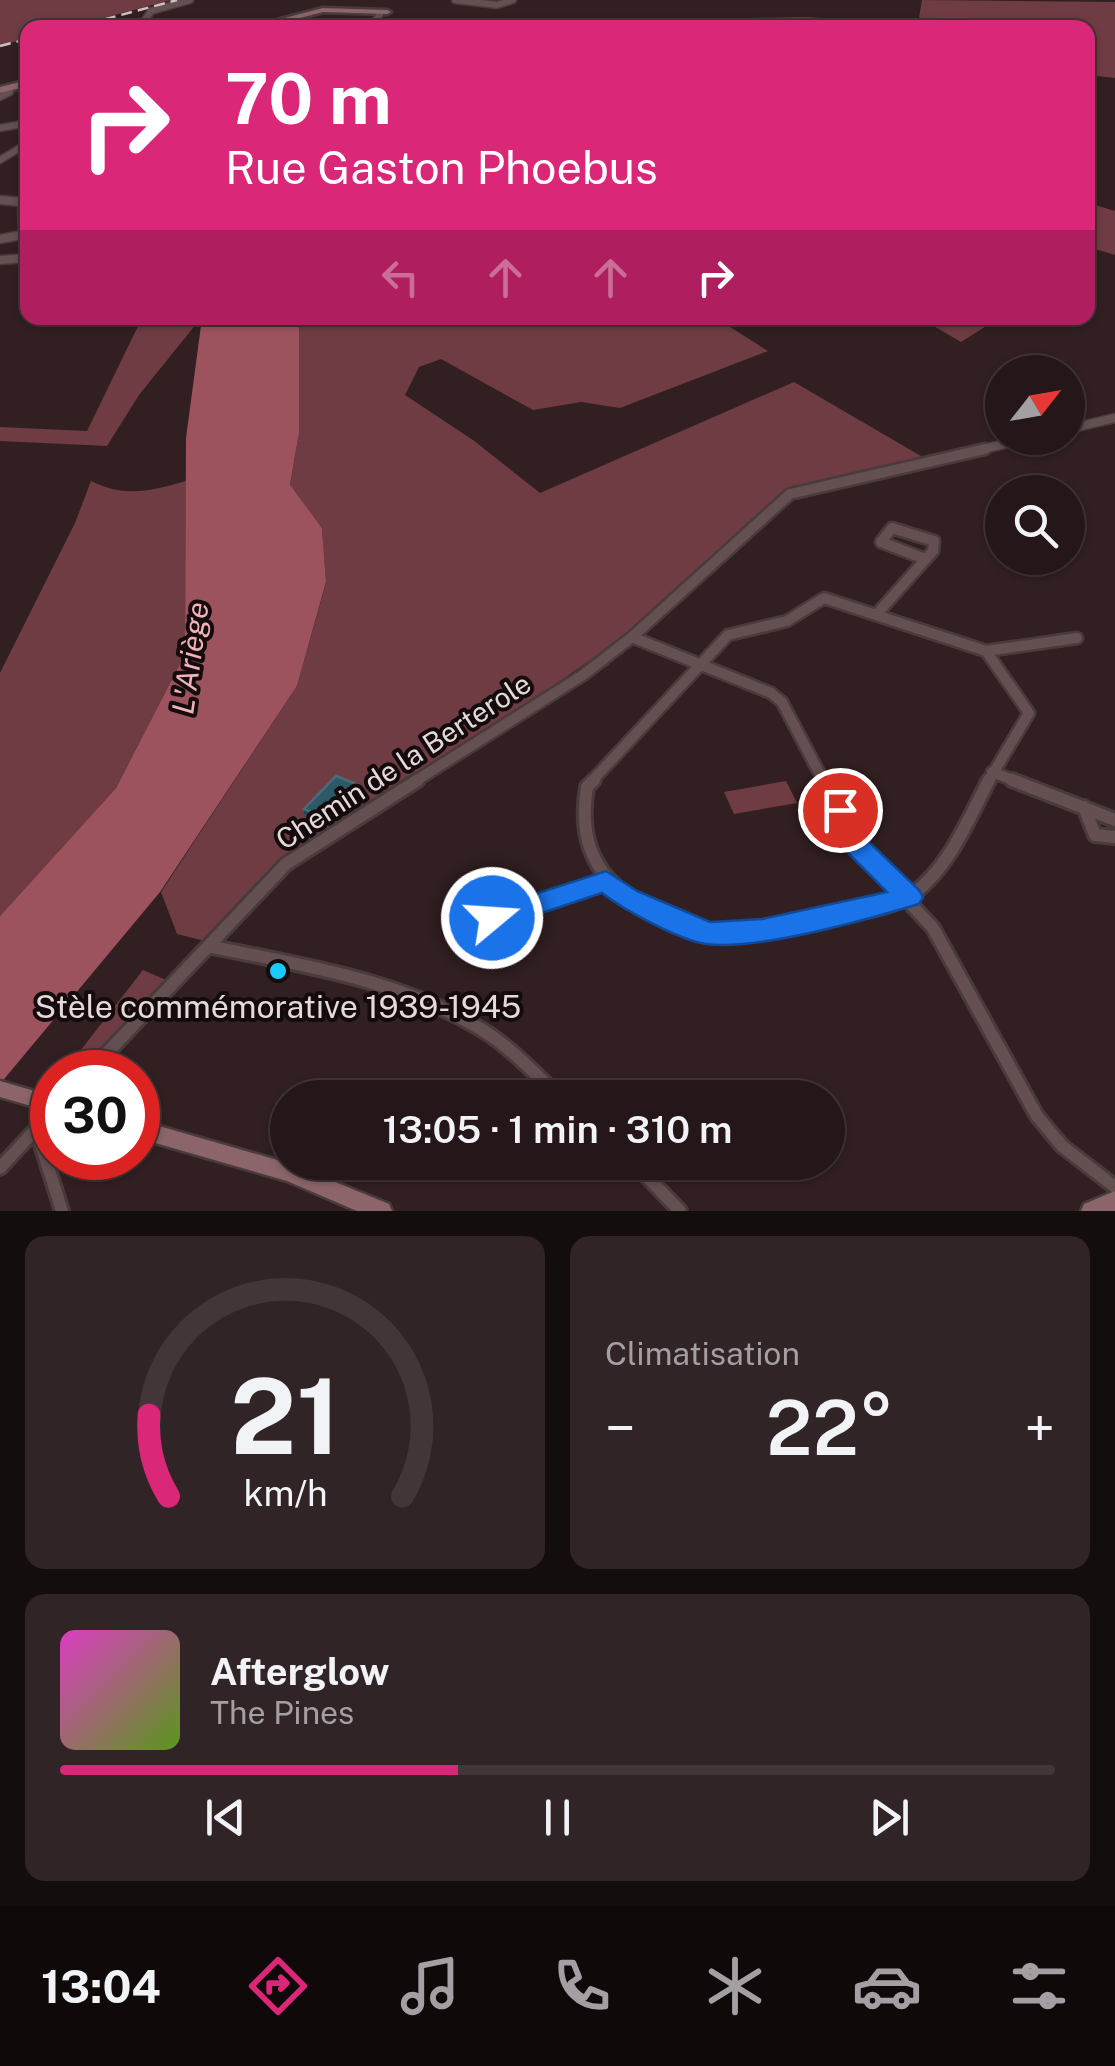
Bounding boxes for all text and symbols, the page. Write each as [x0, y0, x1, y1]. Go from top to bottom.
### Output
text: 70 m [225, 57, 392, 140]
icon: right [60, 60, 190, 190]
text: Rue Gaston Phoebus [225, 141, 658, 194]
icon: left [373, 250, 428, 305]
icon: ahead [478, 250, 533, 305]
icon: ahead [583, 250, 638, 305]
icon: right [688, 250, 743, 305]
north arrow [985, 355, 1085, 455]
map controls [985, 355, 1085, 575]
button: search [985, 475, 1085, 575]
water label: L'Ariège [164, 600, 216, 716]
street label: Chemin de la Berterole [270, 666, 536, 856]
pin [798, 768, 883, 853]
icon: arrive [813, 783, 868, 838]
position arrow [440, 866, 544, 970]
marker: Stèle commémorative 1939-1945 [267, 960, 289, 982]
place label: Stèle commémorative 1939-1945 [35, 988, 521, 1025]
speed limit sign: 30 [30, 1050, 160, 1180]
text: 13:05 · 1 min · 310 m [382, 1107, 733, 1152]
text: Climatisation [605, 1335, 800, 1372]
text: 21 [230, 1355, 340, 1477]
text: 22° [766, 1384, 894, 1472]
text: − [605, 1396, 636, 1460]
text: + [1025, 1396, 1055, 1460]
text: km/h [243, 1472, 327, 1514]
text: Afterglow [210, 1649, 390, 1694]
text: The Pines [210, 1694, 354, 1731]
icon: previous [198, 1790, 253, 1845]
icon: pause [530, 1790, 585, 1845]
icon: next [862, 1790, 917, 1845]
icon: directions [243, 1951, 313, 2021]
icon: music [395, 1951, 465, 2021]
icon: phone [547, 1951, 617, 2021]
icon: climate [700, 1951, 770, 2021]
icon: car [852, 1951, 922, 2021]
icon: filters [1004, 1951, 1074, 2021]
text: 13:04 [41, 1960, 161, 2013]

